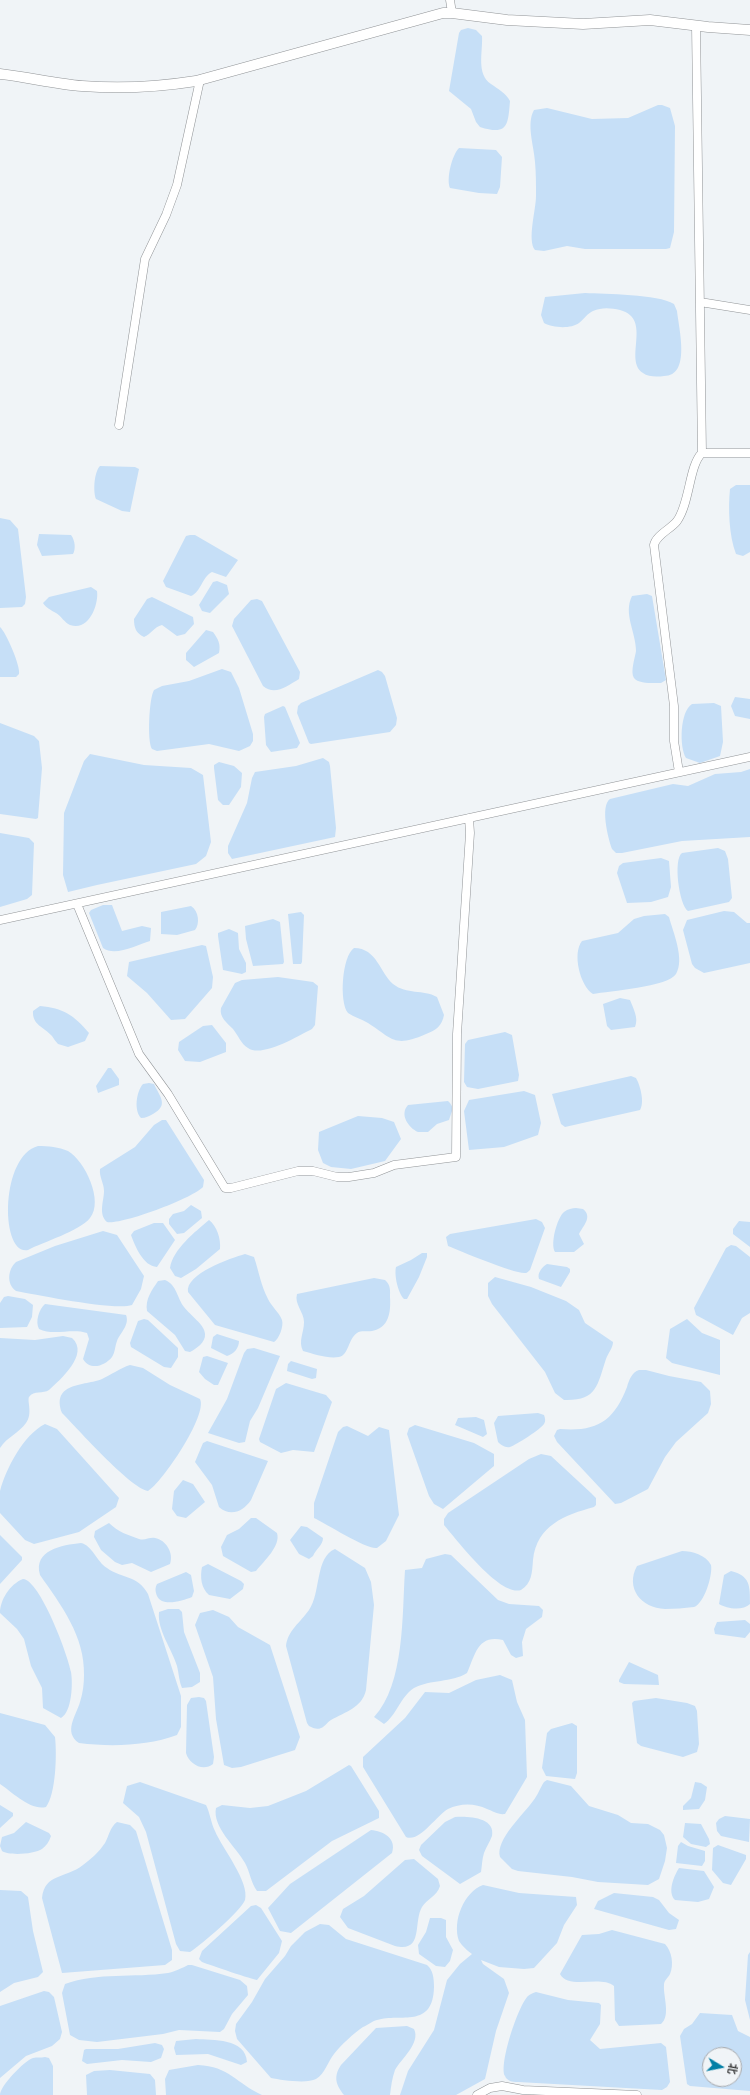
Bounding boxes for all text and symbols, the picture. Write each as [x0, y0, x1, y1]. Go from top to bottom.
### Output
north arrow [702, 2047, 742, 2087]
text: 北 [725, 2062, 742, 2076]

